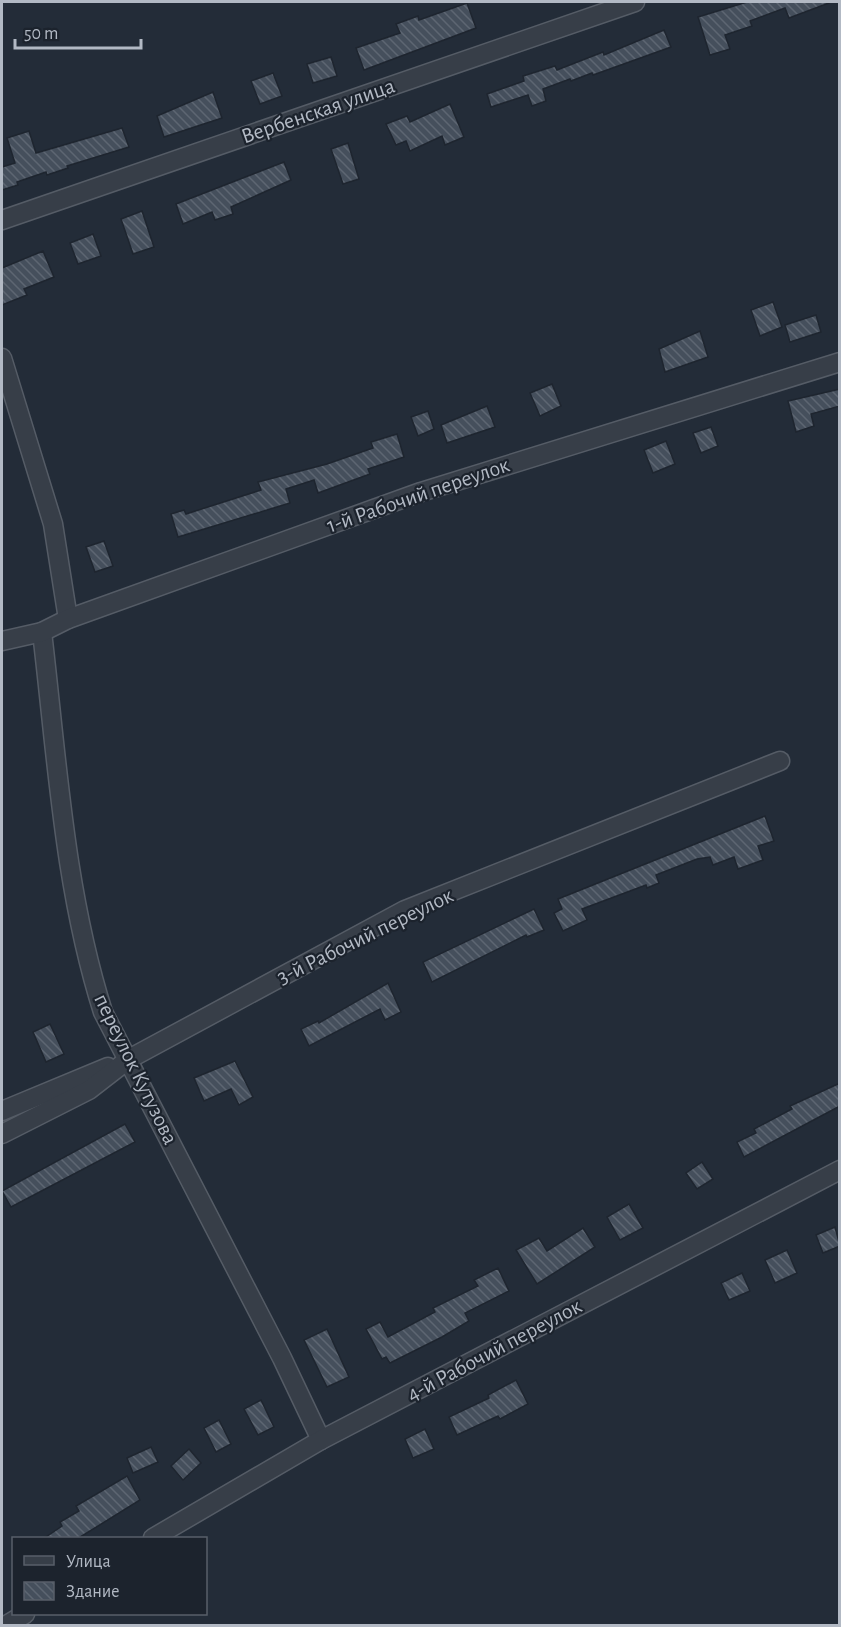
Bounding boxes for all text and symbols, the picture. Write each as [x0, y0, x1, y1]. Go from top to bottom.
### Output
scale bar [15, 12, 141, 50]
text: 50 m [24, 25, 58, 43]
street label: Вербенская улица [238, 74, 398, 148]
street label: 1-й Рабочий переулок [324, 453, 512, 537]
street label: 3-й Рабочий переулок [273, 884, 457, 988]
street label: переулок Кутузова [90, 990, 182, 1148]
street label: 4-й Рабочий переулок [403, 1295, 585, 1405]
legend [12, 1537, 207, 1615]
text: Улица [66, 1553, 111, 1571]
text: Здание [66, 1583, 120, 1601]

